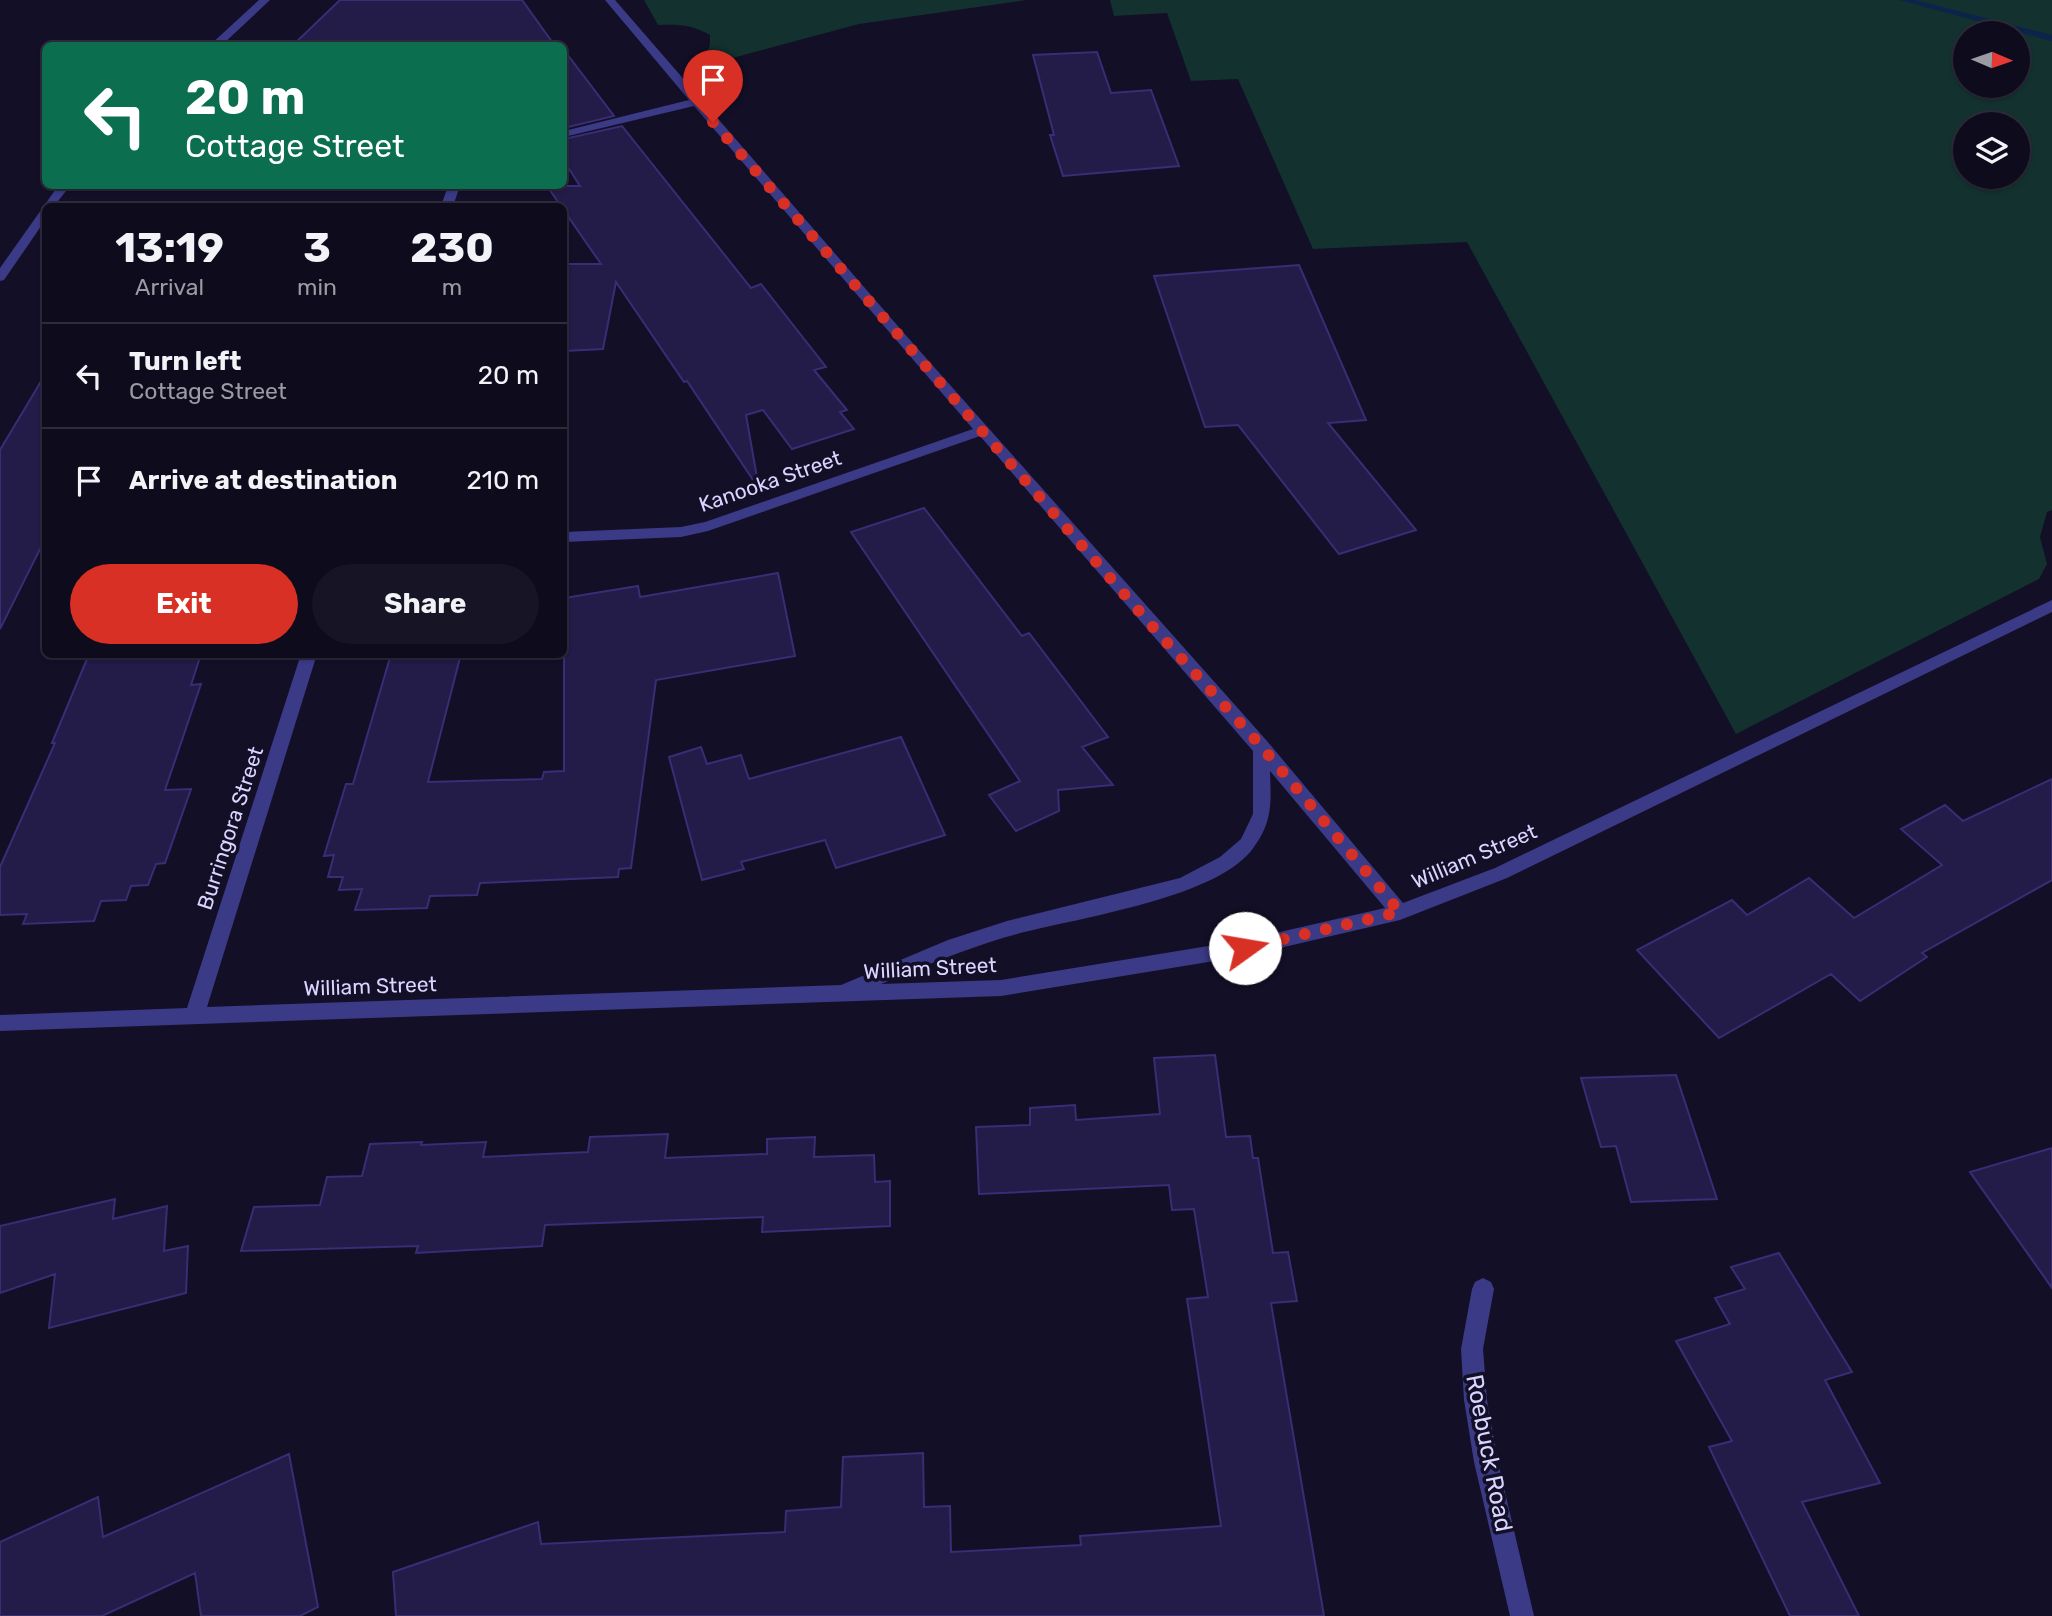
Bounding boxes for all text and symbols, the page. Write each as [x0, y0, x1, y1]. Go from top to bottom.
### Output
north arrow [1953, 21, 2030, 98]
map controls [1953, 21, 2030, 189]
pin [683, 50, 743, 122]
icon: arrive [694, 61, 732, 99]
text: 20 m [185, 68, 306, 126]
icon: left [70, 70, 161, 161]
button: layers [1953, 112, 2030, 189]
text: Cottage Street [185, 127, 405, 165]
text: 13:19 [115, 223, 224, 273]
text: 3 [303, 223, 331, 273]
text: 230 [410, 223, 494, 273]
text: Arrival [135, 273, 204, 301]
text: min [297, 273, 337, 301]
text: m [442, 273, 462, 301]
text: Turn left [129, 346, 241, 377]
icon: left [70, 357, 108, 395]
text: 20 m [478, 360, 539, 391]
text: Cottage Street [129, 377, 287, 405]
street label: Kanooka Street [695, 445, 845, 517]
icon: arrive [70, 462, 108, 500]
text: Arrive at destination [129, 465, 397, 496]
text: 210 m [467, 465, 539, 496]
button: Exit [70, 564, 298, 644]
button: Share [312, 564, 539, 644]
street label: Burringora Street [192, 743, 268, 913]
street label: William Street [1408, 818, 1540, 894]
position arrow [1208, 911, 1282, 985]
street label: William Street [863, 952, 997, 984]
street label: William Street [303, 971, 437, 1001]
street label: Roebuck Road [1460, 1372, 1518, 1534]

